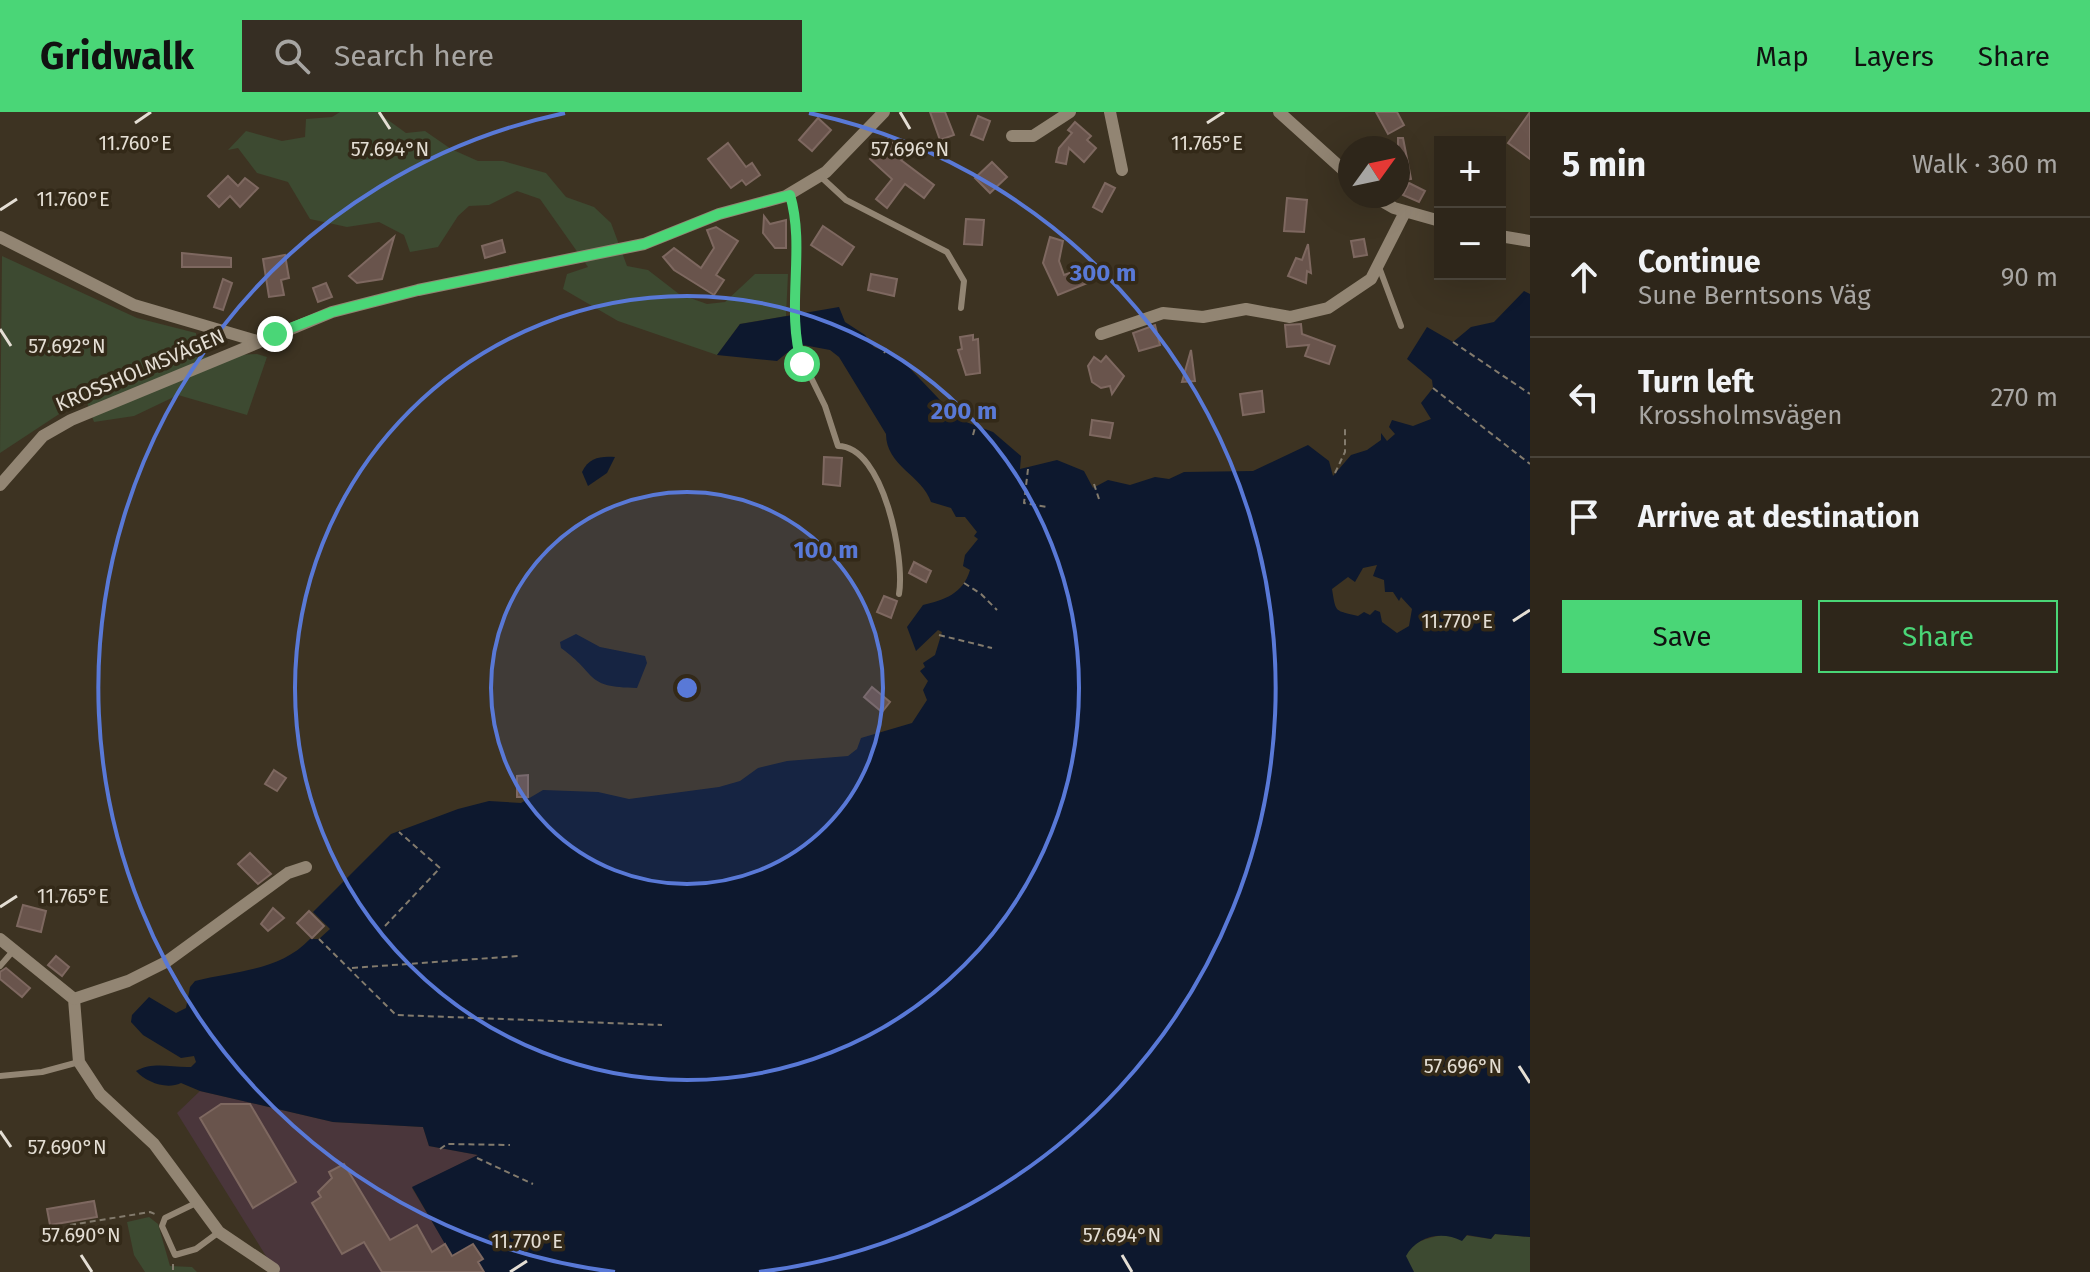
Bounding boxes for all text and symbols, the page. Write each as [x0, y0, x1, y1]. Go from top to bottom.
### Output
search box [242, 20, 802, 92]
text: Gridwalk [40, 33, 194, 79]
icon: search [270, 34, 314, 78]
text: Search here [334, 38, 494, 74]
text: Map [1755, 40, 1809, 73]
text: Layers [1853, 40, 1934, 73]
text: Share [1978, 40, 2050, 73]
text: 11.760°E [98, 131, 172, 155]
text: 11.765°E [1171, 131, 1243, 155]
north arrow [1338, 136, 1410, 208]
map controls [1434, 136, 1506, 280]
button: + [1434, 136, 1506, 208]
text: 57.694°N [351, 137, 429, 161]
text: 57.696°N [871, 137, 949, 161]
text: 5 min [1562, 144, 1646, 185]
text: Walk · 360 m [1912, 149, 2058, 180]
text: 11.760°E [36, 187, 110, 211]
button: − [1434, 208, 1506, 280]
text: Continue [1638, 244, 1761, 280]
icon: ahead [1562, 255, 1606, 299]
text: 300 m [1069, 259, 1136, 287]
text: 90 m [2001, 262, 2058, 293]
text: Sune Berntsons Väg [1638, 280, 1871, 311]
route end [257, 316, 293, 352]
street label: KROSSHOLMSVÄGEN [52, 324, 228, 416]
text: 57.692°N [28, 334, 106, 358]
route start [784, 346, 820, 382]
text: Turn left [1638, 364, 1754, 400]
icon: left [1562, 375, 1606, 419]
text: 270 m [1990, 382, 2058, 413]
text: 200 m [931, 397, 997, 425]
text: Krossholmsvägen [1638, 400, 1843, 431]
icon: arrive [1562, 495, 1606, 539]
text: Arrive at destination [1638, 499, 1920, 535]
text: 100 m [793, 536, 859, 564]
button: Save [1562, 600, 1802, 673]
button: Share [1818, 600, 2058, 673]
text: 11.770°E [1421, 609, 1493, 633]
centre of rings [673, 674, 701, 702]
text: 11.765°E [37, 884, 109, 908]
text: 57.696°N [1424, 1054, 1502, 1078]
text: 57.690°N [27, 1135, 107, 1159]
text: 57.690°N [41, 1223, 121, 1247]
text: 57.694°N [1083, 1223, 1161, 1247]
text: 11.770°E [491, 1229, 563, 1253]

